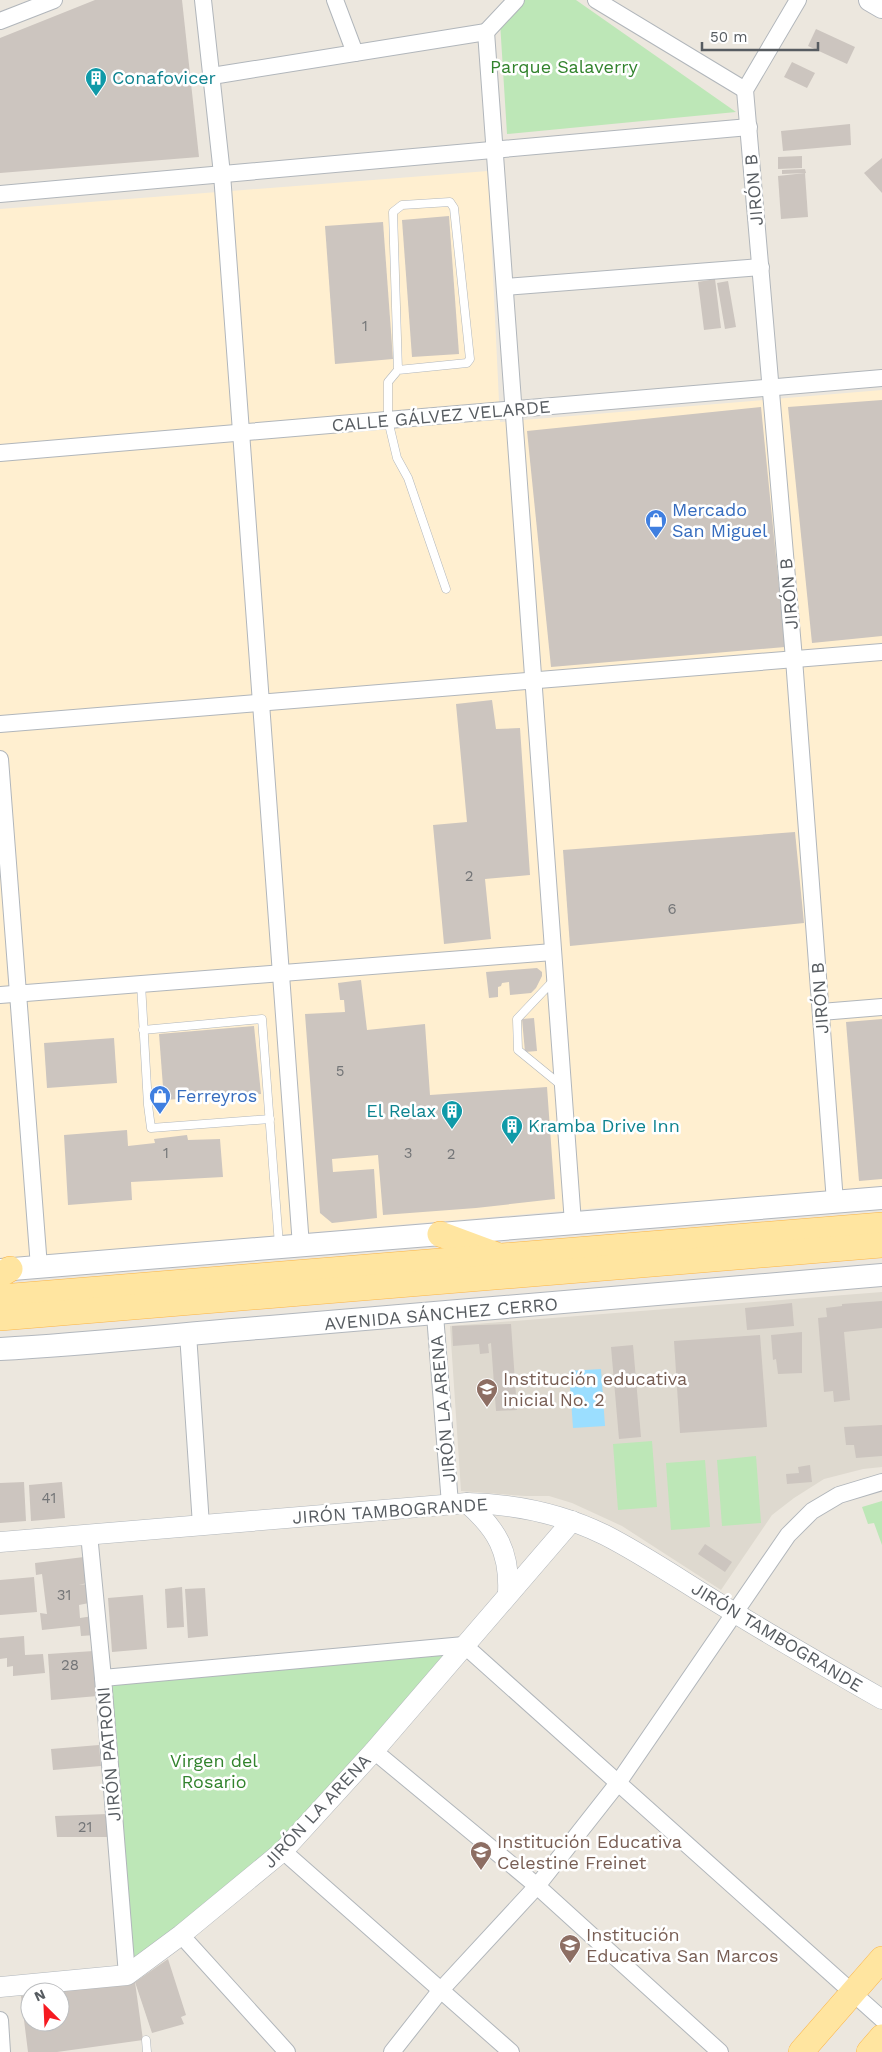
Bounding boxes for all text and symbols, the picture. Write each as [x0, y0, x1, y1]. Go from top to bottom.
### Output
scale bar [702, 20, 818, 52]
text: 50 m [710, 28, 747, 46]
park label: Parque Salaverry [490, 56, 639, 77]
building icon: Conafovicer [84, 66, 108, 97]
place label: Conafovicer [112, 67, 216, 88]
street label: JIRÓN B [740, 153, 767, 227]
house number: 1 [362, 317, 368, 335]
street label: CALLE GÁLVEZ VELARDE [331, 395, 551, 436]
place label: Mercado San Miguel [672, 499, 768, 541]
shop icon: Mercado San Miguel [644, 508, 668, 539]
street label: JIRÓN B [775, 557, 802, 631]
house number: 2 [465, 867, 473, 885]
house number: 6 [667, 900, 677, 918]
street label: JIRÓN B [807, 961, 832, 1035]
house number: 5 [336, 1062, 344, 1080]
shop icon: Ferreyros [148, 1084, 172, 1115]
place label: Ferreyros [176, 1085, 257, 1106]
building icon: El Relax [440, 1099, 464, 1130]
place label: El Relax [366, 1100, 436, 1121]
building icon: Kramba Drive Inn [500, 1114, 524, 1145]
place label: Kramba Drive Inn [528, 1115, 680, 1136]
house number: 1 [163, 1144, 169, 1162]
house number: 3 [404, 1144, 412, 1162]
house number: 2 [447, 1145, 455, 1163]
street label: AVENIDA SÁNCHEZ CERRO [323, 1293, 559, 1334]
street label: JIRÓN LA ARENA [426, 1334, 459, 1484]
place label: Institución educativa inicial No. 2 [503, 1368, 687, 1410]
school or university icon: Institución educativa inicial No. 2 [475, 1377, 499, 1408]
house number: 41 [42, 1489, 56, 1507]
street label: JIRÓN TAMBOGRANDE [291, 1493, 488, 1528]
street label: JIRÓN TAMBOGRANDE [688, 1577, 867, 1696]
house number: 31 [57, 1586, 71, 1604]
house number: 28 [61, 1656, 79, 1674]
street label: JIRÓN PATRONI [92, 1686, 125, 1822]
street label: JIRÓN LA ARENA [258, 1749, 375, 1872]
park label: Virgen del Rosario [170, 1750, 258, 1792]
house number: 21 [78, 1818, 92, 1836]
place label: Institución Educativa Celestine Freinet [497, 1831, 682, 1873]
school or university icon: Institución Educativa Celestine Freinet [469, 1840, 493, 1871]
place label: Institución Educativa San Marcos [586, 1924, 779, 1966]
school or university icon: Institución Educativa San Marcos [558, 1933, 582, 1964]
north arrow [20, 1982, 70, 2032]
text: N [32, 1986, 48, 2005]

